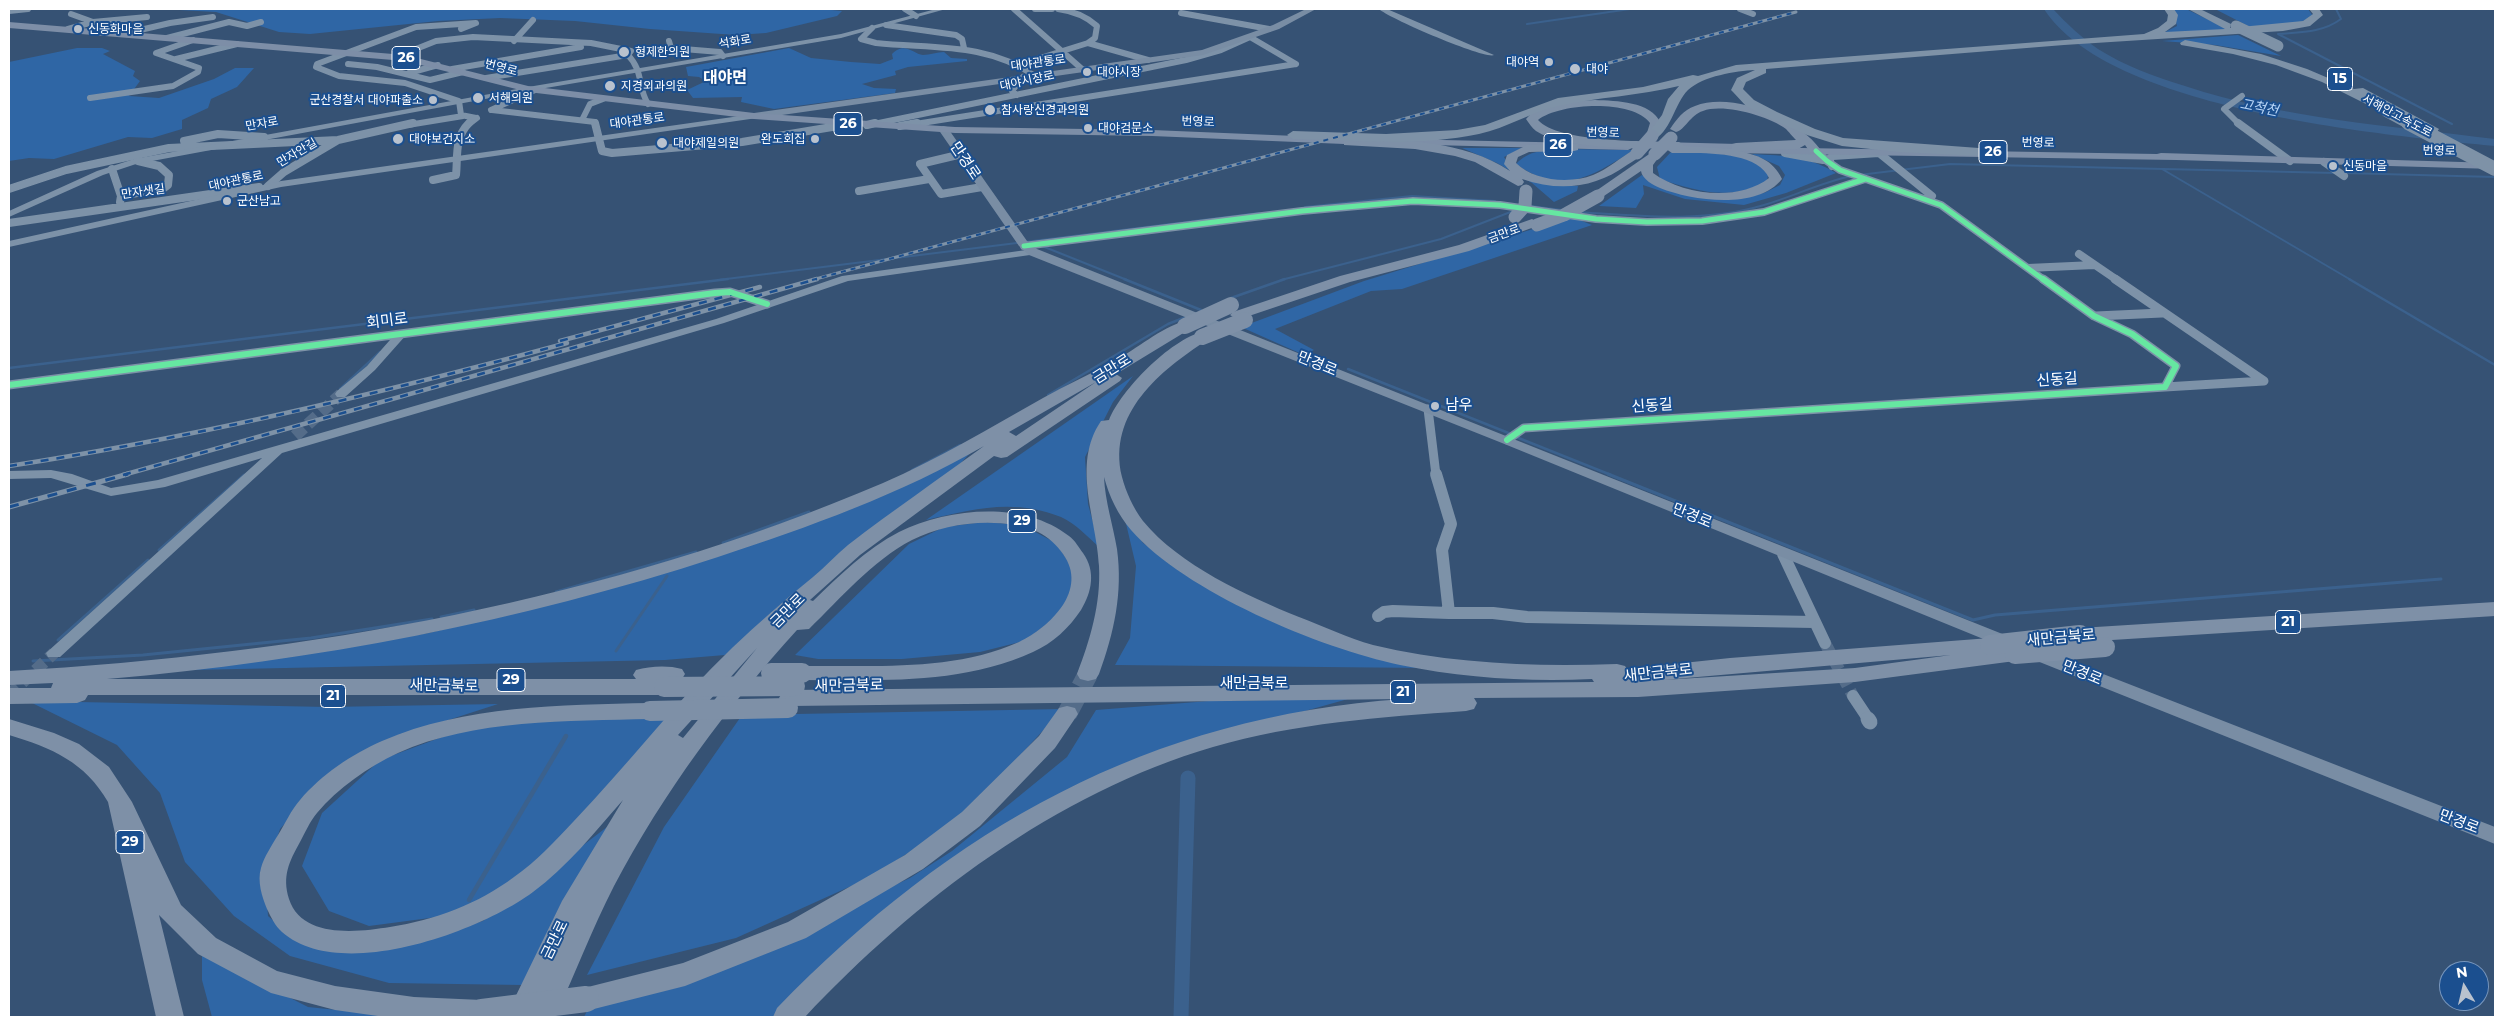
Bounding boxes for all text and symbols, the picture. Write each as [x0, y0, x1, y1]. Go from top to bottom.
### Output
place label: 신동화마을 [88, 22, 143, 36]
marker: 신동화마을 [72, 23, 84, 35]
street label: 석화로 [717, 32, 753, 52]
marker: 형제한의원 [617, 45, 631, 59]
place label: 형제한의원 [635, 45, 690, 59]
road number: 26 [392, 46, 420, 70]
street label: 대야관통로 [1010, 52, 1066, 74]
place label: 대야역 [1506, 55, 1539, 69]
marker: 대야역 [1543, 56, 1555, 68]
street label: 번영로 [483, 57, 519, 79]
marker: 대야 [1568, 62, 1582, 76]
place label: 대야 [1586, 62, 1608, 76]
place label: 대야시장 [1097, 65, 1141, 79]
marker: 대야시장 [1081, 66, 1093, 78]
district label: 대야면 [703, 68, 747, 88]
street label: 대야시장로 [999, 68, 1055, 94]
road number: 15 [2328, 68, 2352, 90]
marker: 지경외과의원 [603, 79, 617, 93]
place label: 지경외과의원 [621, 79, 687, 93]
marker: 서해의원 [471, 91, 485, 105]
place label: 서해의원 [489, 91, 533, 105]
street label: 서해안고속도로 [2360, 92, 2434, 140]
place label: 군산경찰서 대야파출소 [309, 93, 423, 107]
marker: 군산경찰서 대야파출소 [427, 94, 439, 106]
water label: 고척천 [2238, 96, 2280, 120]
marker: 참사랑신경과의원 [983, 103, 997, 117]
place label: 참사랑신경과의원 [1001, 103, 1089, 117]
street label: 대야관통로 [609, 110, 665, 132]
road number: 26 [834, 112, 862, 136]
street label: 만자로 [244, 114, 280, 134]
street label: 번영로 [1181, 114, 1215, 130]
place label: 대야검문소 [1098, 121, 1153, 135]
marker: 대야검문소 [1082, 122, 1094, 134]
street label: 번영로 [1586, 125, 1620, 141]
marker: 대야보건지소 [391, 132, 405, 146]
place label: 대야보건지소 [409, 132, 475, 146]
place label: 완도회집 [761, 132, 805, 146]
marker: 완도회집 [809, 133, 821, 145]
road number: 26 [1544, 134, 1572, 156]
street label: 만자안길 [274, 136, 320, 170]
marker: 대야제일의원 [655, 136, 669, 150]
place label: 대야제일의원 [673, 136, 739, 150]
street label: 번영로 [2021, 136, 2055, 150]
street label: 만경로 [946, 139, 984, 183]
road number: 26 [1979, 140, 2007, 163]
street label: 번영로 [2422, 144, 2456, 158]
place label: 신동마을 [2343, 159, 2387, 173]
marker: 신동마을 [2327, 160, 2339, 172]
street label: 대야관통로 [208, 168, 264, 194]
street label: 만자샛길 [120, 182, 166, 202]
place label: 군산남고 [237, 194, 281, 208]
marker: 군산남고 [221, 195, 233, 207]
street label: 금만로 [1486, 222, 1522, 246]
street label: 회미로 [365, 310, 409, 332]
street label: 만경로 [1294, 348, 1340, 380]
street label: 금만로 [1090, 350, 1134, 388]
street label: 신동길 [2036, 370, 2078, 390]
street label: 신동길 [1631, 396, 1673, 416]
place label: 남우 [1445, 397, 1473, 415]
marker: 남우 [1429, 400, 1441, 412]
street label: 만경로 [1669, 500, 1715, 532]
road number: 29 [1008, 510, 1036, 532]
street label: 금만로 [767, 590, 809, 632]
road number: 21 [2276, 610, 2300, 634]
street label: 새만금북로 [2026, 626, 2096, 650]
street label: 만경로 [2059, 657, 2105, 689]
street label: 새만금북로 [1623, 660, 1693, 686]
road number: 29 [497, 668, 525, 692]
street label: 새만금북로 [1220, 675, 1288, 693]
street label: 새만금북로 [409, 676, 479, 696]
street label: 새만금북로 [814, 676, 884, 696]
road number: 21 [1390, 680, 1416, 704]
road number: 21 [320, 684, 346, 708]
street label: 만경로 [2436, 806, 2482, 838]
road number: 29 [116, 830, 144, 854]
street label: 금만로 [538, 917, 572, 963]
north arrow [2439, 961, 2489, 1011]
text: N [2455, 962, 2469, 982]

